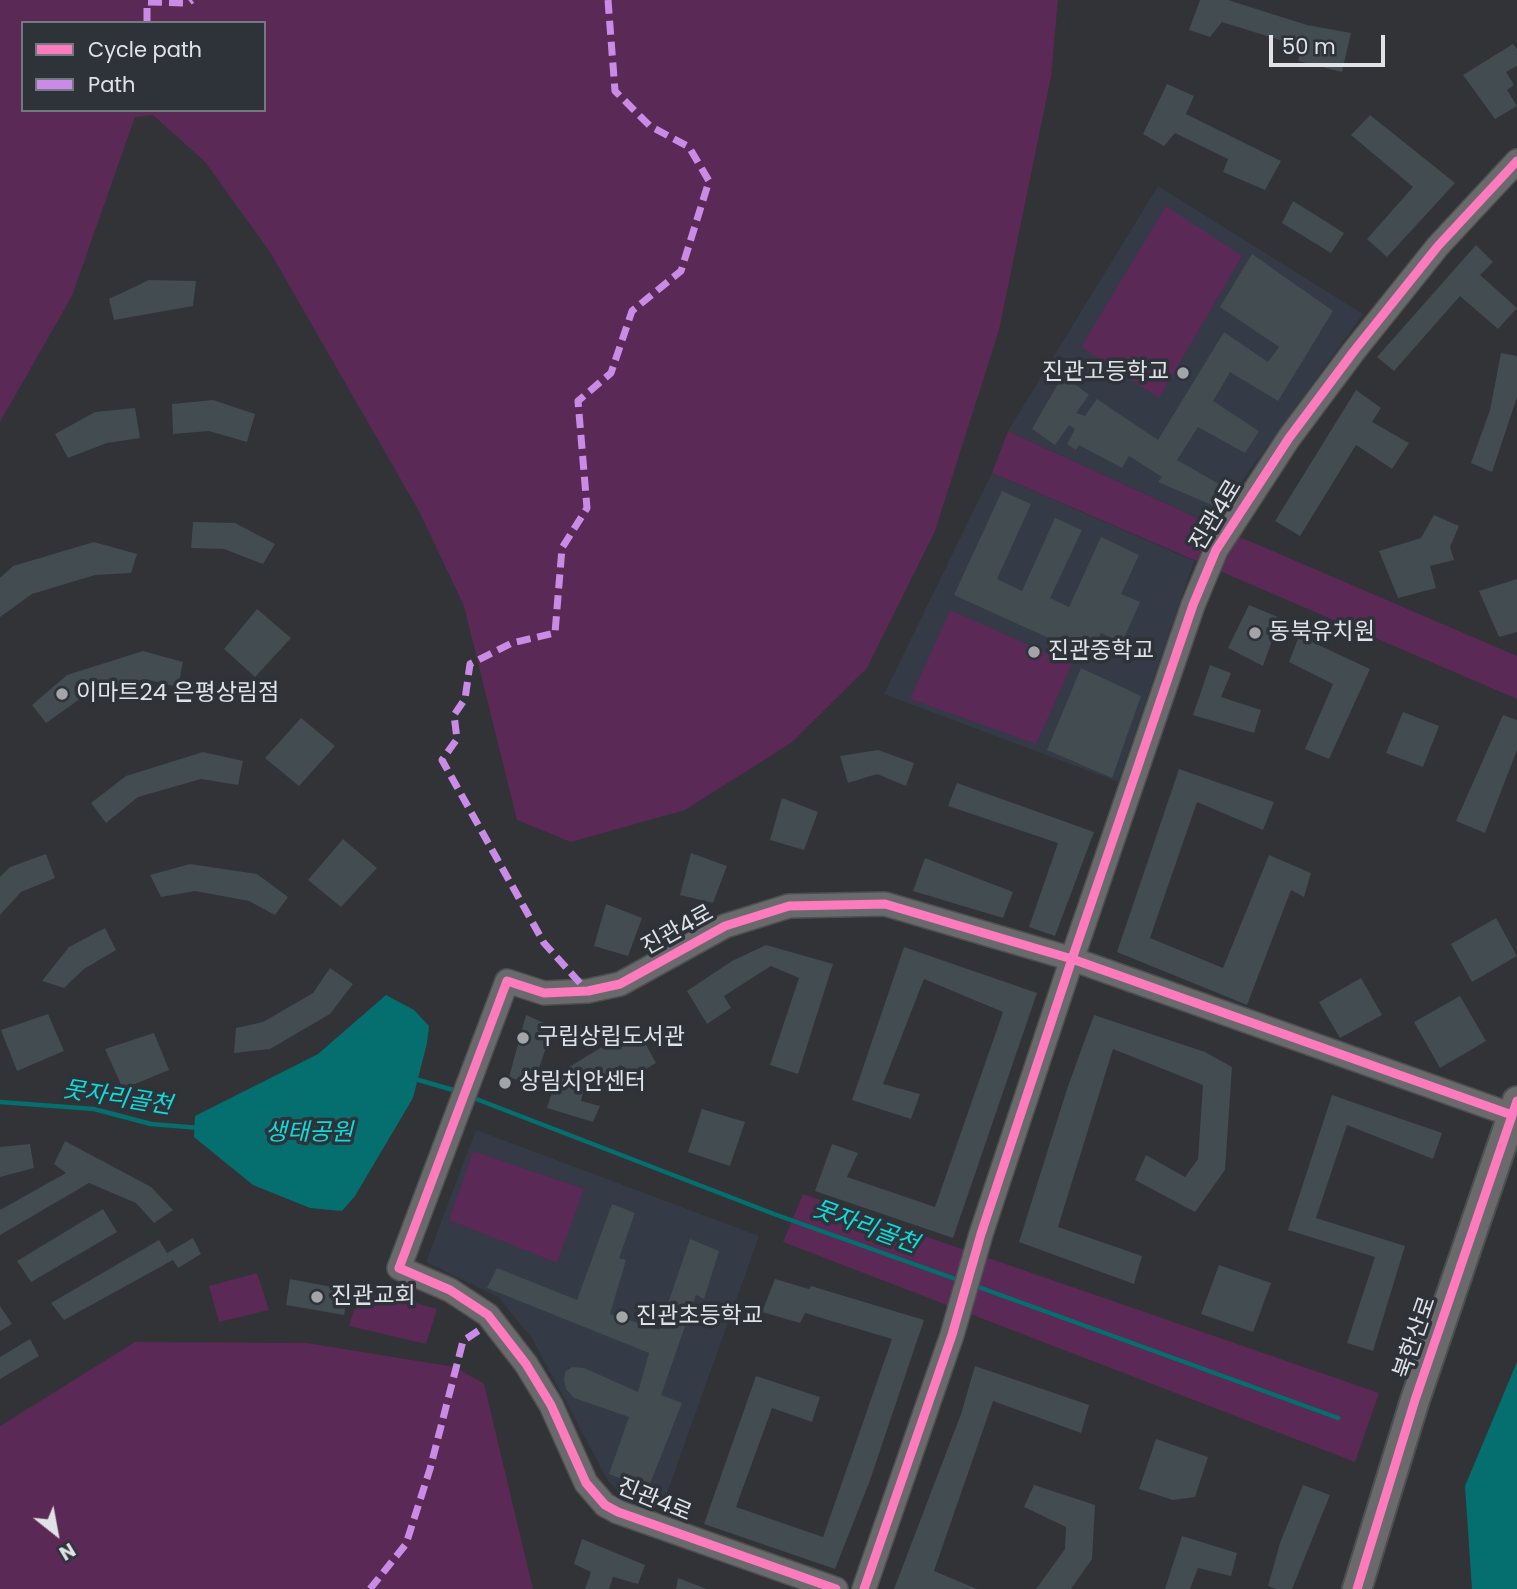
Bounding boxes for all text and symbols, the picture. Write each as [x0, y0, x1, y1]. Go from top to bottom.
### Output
legend [21, 21, 266, 112]
scale bar [1272, 21, 1388, 65]
text: 50 m [1282, 32, 1336, 61]
text: Cycle path [88, 35, 202, 64]
text: Path [88, 70, 135, 99]
place label: 진관고등학교 [1042, 359, 1169, 387]
marker: 진관고등학교 [1175, 365, 1191, 381]
street label: 진관4로 [1185, 475, 1249, 557]
place label: 동북유치원 [1269, 619, 1375, 647]
marker: 동북유치원 [1247, 625, 1263, 641]
place label: 진관중학교 [1048, 638, 1154, 666]
marker: 진관중학교 [1026, 644, 1042, 660]
place label: 이마트24 은평상림점 [76, 680, 279, 708]
marker: 이마트24 은평상림점 [54, 686, 70, 702]
street label: 진관4로 [637, 900, 719, 962]
place label: 구립상립도서관 [537, 1024, 685, 1052]
marker: 구립상립도서관 [515, 1030, 531, 1046]
place label: 상림치안센터 [519, 1069, 646, 1097]
marker: 상림치안센터 [497, 1075, 513, 1091]
water label: 못자리골천 [60, 1076, 174, 1122]
water label: 생태공원 [265, 1120, 353, 1148]
water label: 못자리골천 [808, 1196, 922, 1260]
place label: 진관교회 [331, 1283, 416, 1311]
marker: 진관교회 [309, 1289, 325, 1305]
street label: 북한산로 [1389, 1293, 1443, 1383]
place label: 진관초등학교 [636, 1303, 763, 1331]
marker: 진관초등학교 [614, 1309, 630, 1325]
street label: 진관4로 [613, 1474, 695, 1528]
north arrow [21, 1498, 91, 1568]
text: N [54, 1536, 80, 1567]

